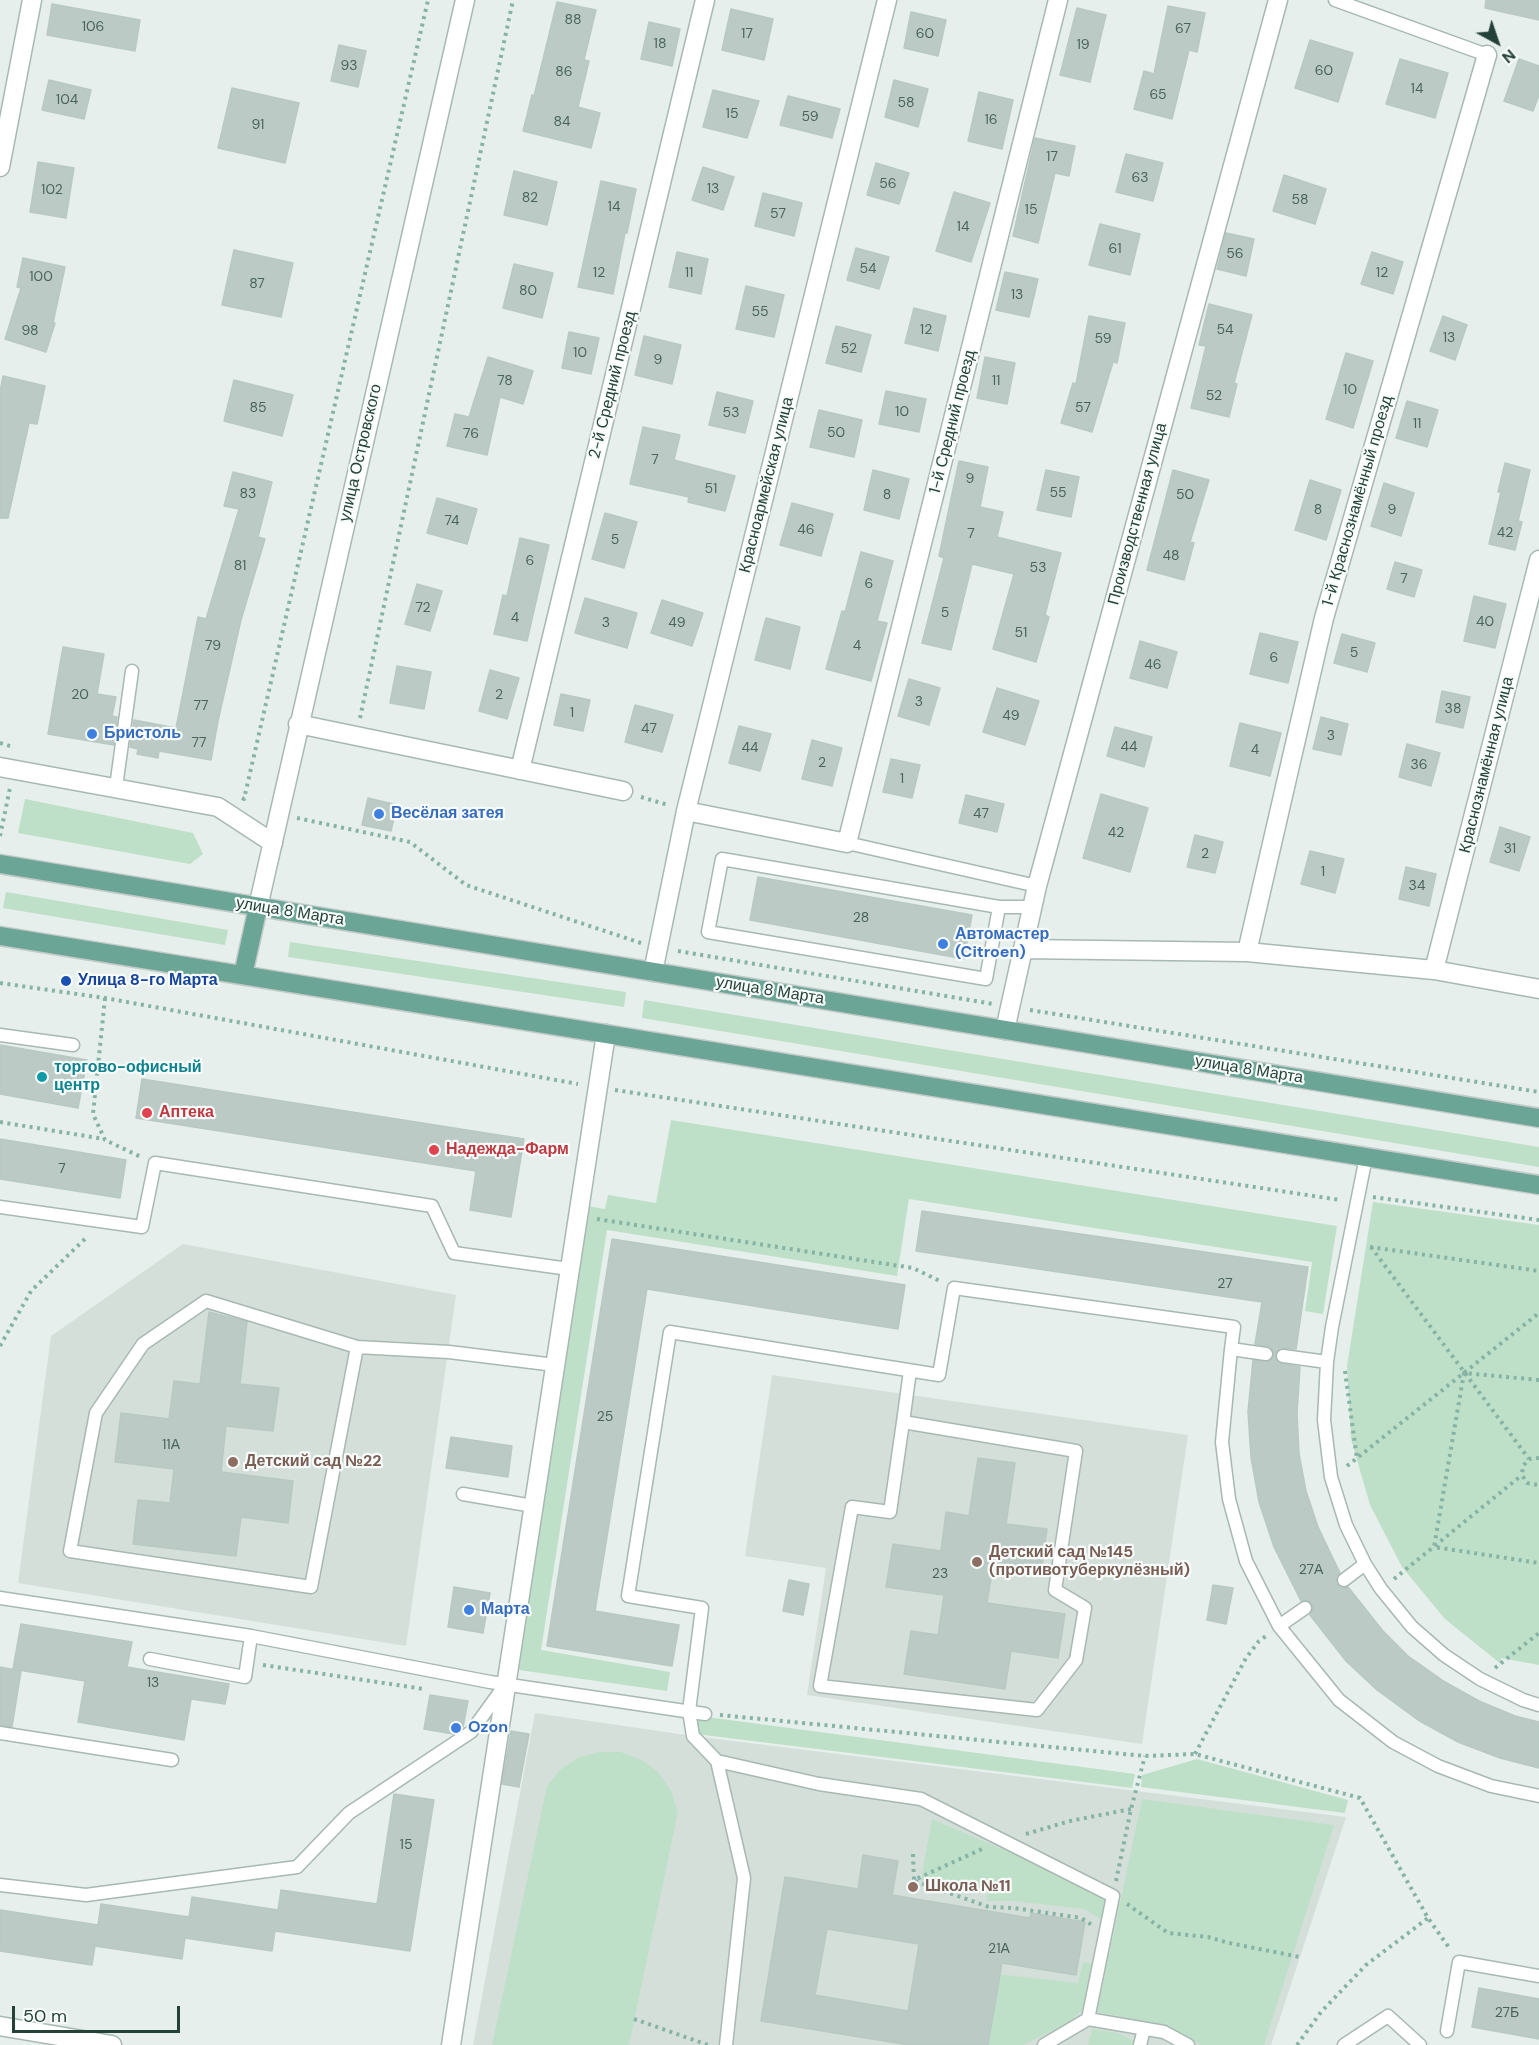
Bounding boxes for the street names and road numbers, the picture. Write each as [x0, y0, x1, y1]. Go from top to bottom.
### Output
street label: 2-й Средний проезд [585, 309, 641, 461]
street label: 1-й Средний проезд [926, 348, 980, 496]
street label: улица Островского [336, 382, 386, 524]
street label: 1-й Краснознамённый проезд [1319, 393, 1397, 609]
street label: Красноармейская улица [736, 395, 798, 575]
street label: Производственная улица [1104, 421, 1172, 607]
street label: Краснознамённая улица [1456, 675, 1518, 855]
street label: улица 8 Марта [235, 894, 345, 930]
street label: улица 8 Марта [715, 973, 825, 1009]
street label: улица 8 Марта [1194, 1052, 1304, 1088]

